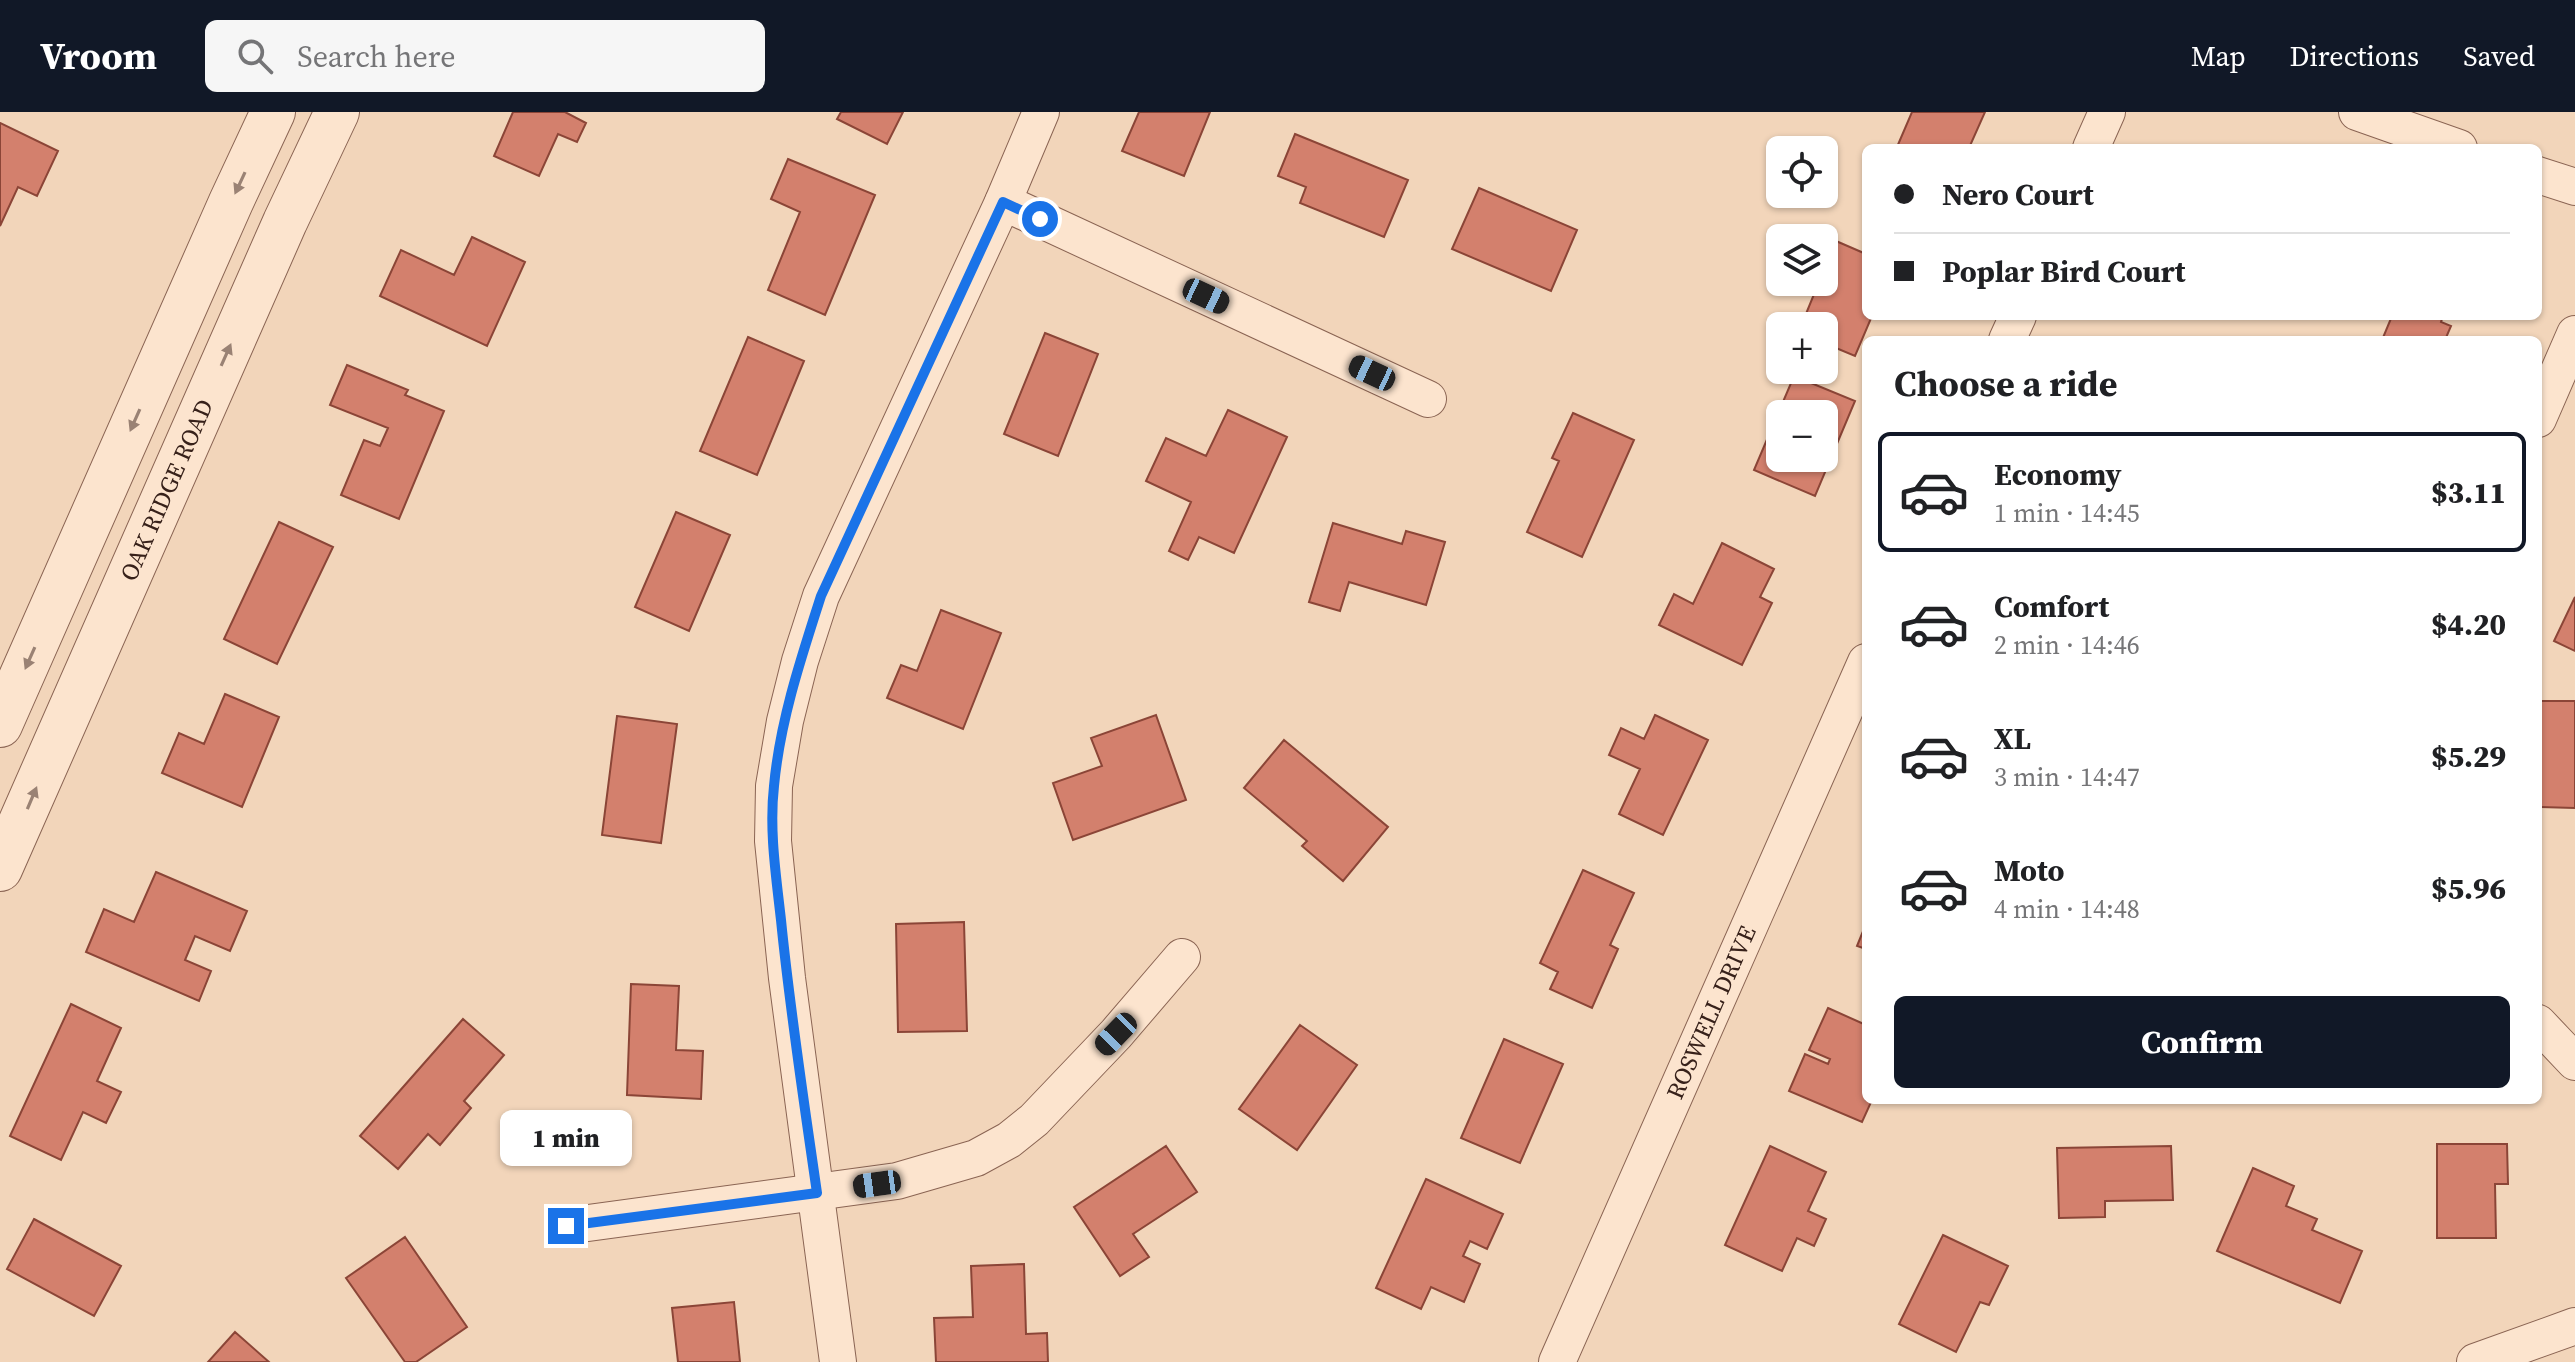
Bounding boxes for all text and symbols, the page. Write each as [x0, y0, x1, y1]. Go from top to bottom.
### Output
search box [205, 20, 765, 92]
text: Vroom [40, 30, 157, 82]
icon: search [233, 34, 277, 78]
text: Search here [297, 36, 456, 77]
text: Map [2191, 37, 2246, 75]
text: Directions [2290, 37, 2419, 75]
text: Saved [2463, 37, 2535, 75]
map controls [1766, 136, 1838, 472]
button: locate [1766, 136, 1838, 208]
one-way arrow [233, 171, 247, 194]
text: Nero Court [1942, 174, 2094, 215]
route start [1022, 201, 1058, 237]
button: layers [1766, 224, 1838, 296]
text: Poplar Bird Court [1942, 251, 2186, 292]
car [1179, 275, 1233, 317]
button: + [1766, 312, 1838, 384]
one-way arrow [220, 343, 233, 366]
car [1345, 352, 1399, 394]
text: Choose a ride [1894, 359, 2117, 408]
street label: OAK RIDGE ROAD [112, 394, 221, 586]
button: − [1766, 400, 1838, 472]
one-way arrow [128, 409, 141, 432]
text: Economy [1994, 454, 2122, 495]
icon: car [1898, 456, 1970, 528]
text: $3.11 [2431, 472, 2506, 513]
text: 1 min · 14:45 [1994, 495, 2140, 531]
text: Comfort [1994, 586, 2109, 627]
icon: car [1898, 588, 1970, 660]
text: $4.20 [2431, 604, 2506, 645]
text: 2 min · 14:46 [1994, 627, 2140, 663]
one-way arrow [23, 646, 36, 670]
text: XL [1994, 718, 2031, 759]
icon: car [1898, 720, 1970, 792]
text: $5.29 [2431, 736, 2506, 777]
text: 3 min · 14:47 [1994, 759, 2140, 795]
one-way arrow [25, 786, 38, 809]
text: Moto [1994, 850, 2065, 891]
icon: car [1898, 852, 1970, 924]
text: $5.96 [2431, 868, 2506, 909]
text: 4 min · 14:48 [1994, 891, 2140, 927]
street label: ROSWELL DRIVE [1658, 920, 1764, 1104]
button: Confirm [1894, 996, 2510, 1088]
car [1091, 1008, 1141, 1060]
callout: 1 min [500, 1110, 632, 1166]
text: 1 min [532, 1120, 600, 1156]
car [852, 1169, 902, 1199]
route end [548, 1208, 584, 1244]

